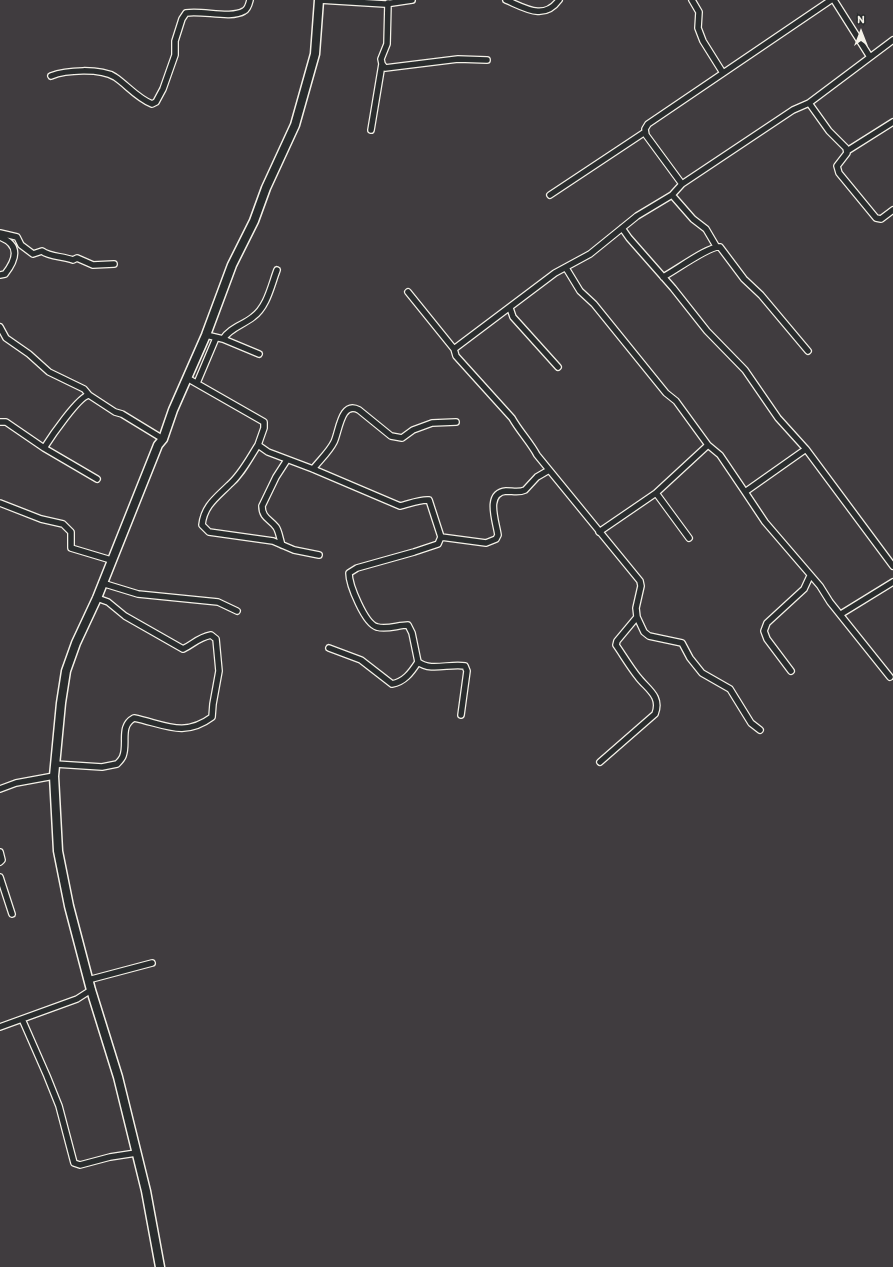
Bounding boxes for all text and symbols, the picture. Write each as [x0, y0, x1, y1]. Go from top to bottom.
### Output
north arrow [841, 12, 881, 52]
text: N [857, 13, 865, 26]

